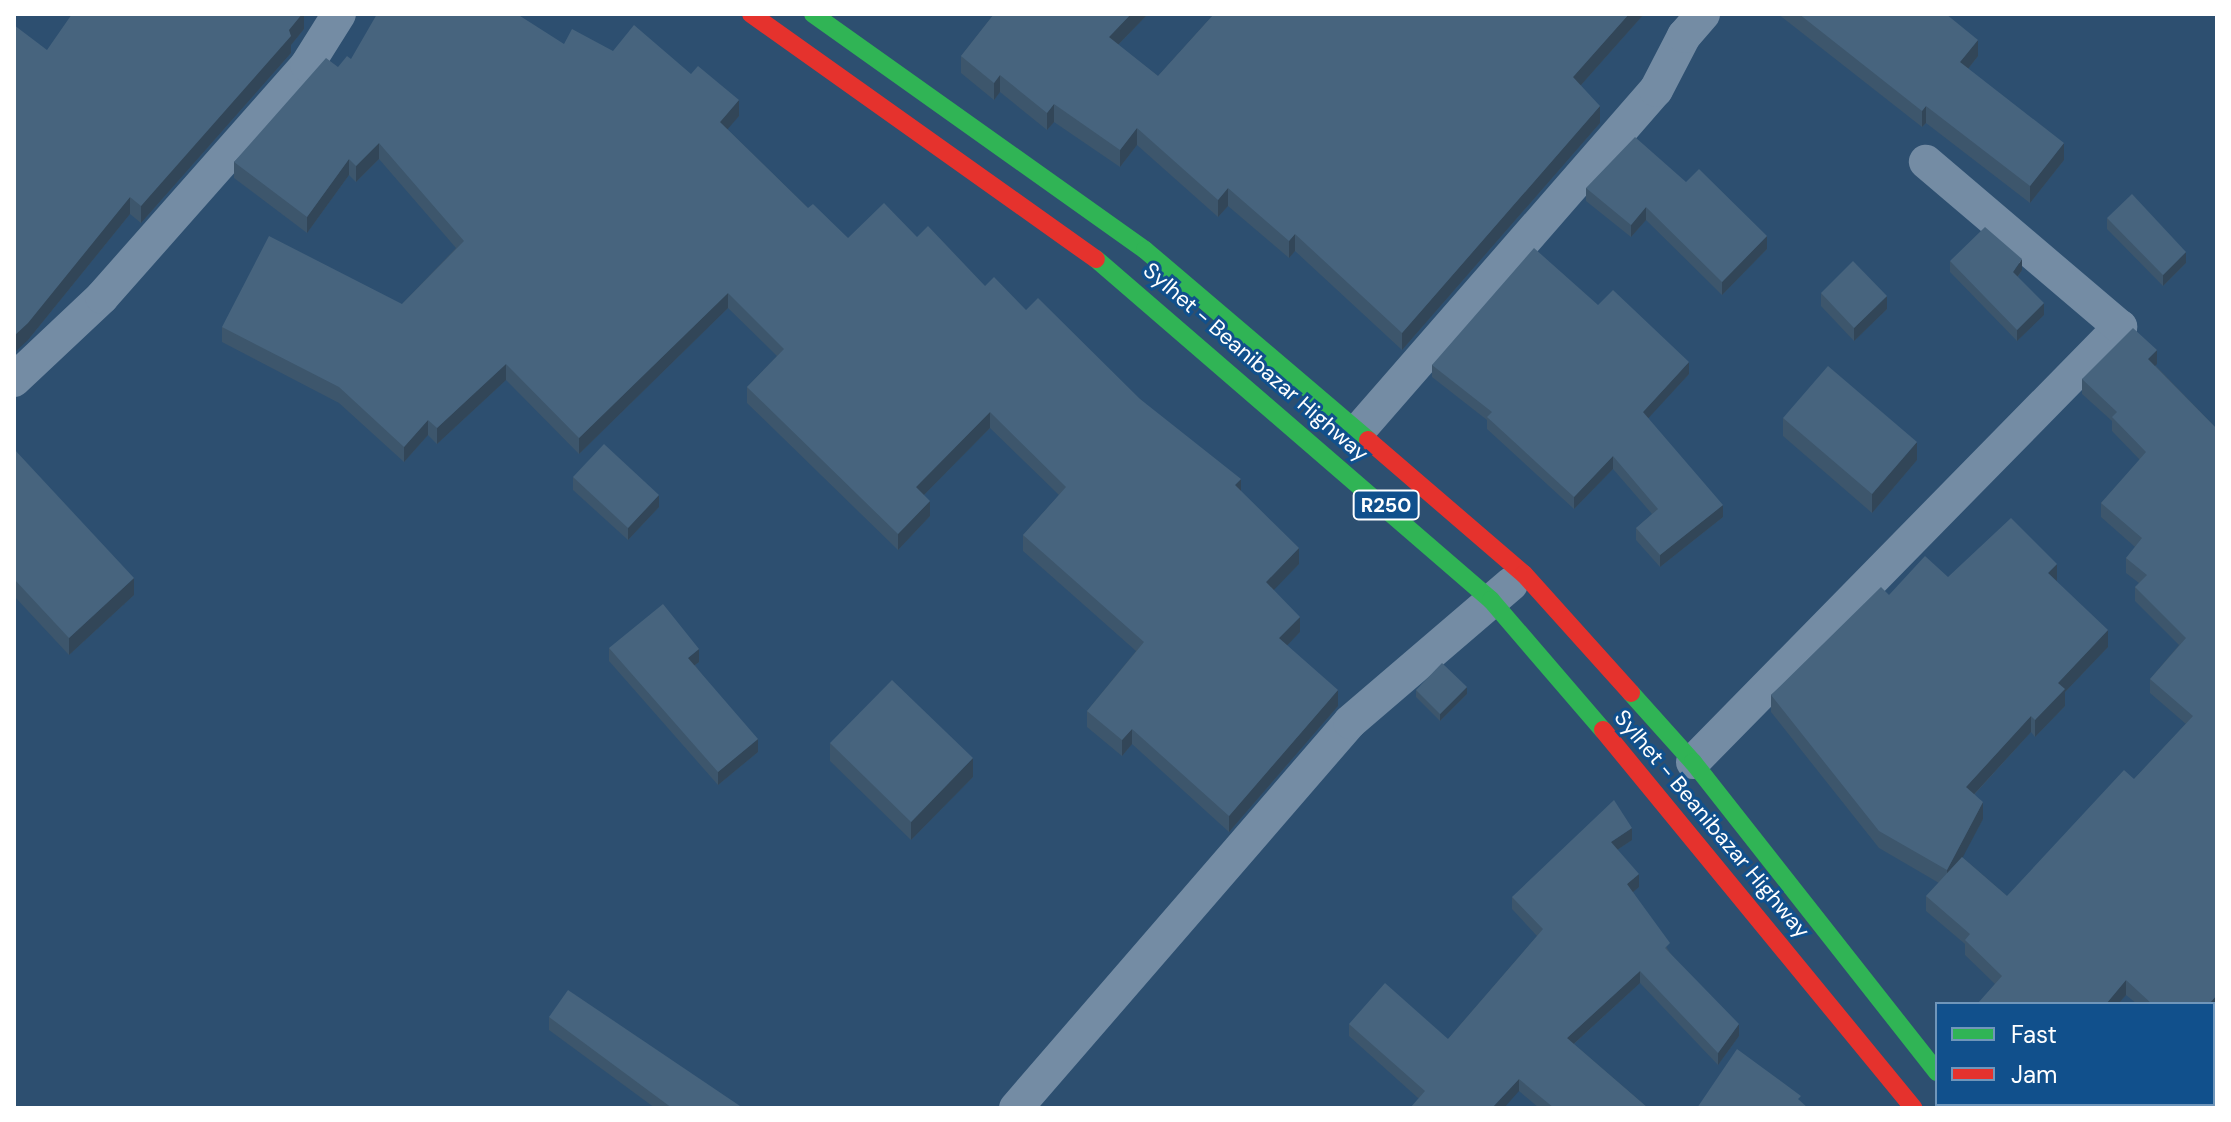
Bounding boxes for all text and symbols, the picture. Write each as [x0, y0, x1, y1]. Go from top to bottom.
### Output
street label: Sylhet - Beanibazar Highway [1138, 257, 1374, 467]
road number: R250 [1352, 489, 1420, 521]
street label: Sylhet - Beanibazar Highway [1609, 705, 1815, 943]
legend [1935, 1002, 2215, 1106]
text: Fast [2011, 1019, 2057, 1050]
text: Jam [2011, 1059, 2057, 1090]

